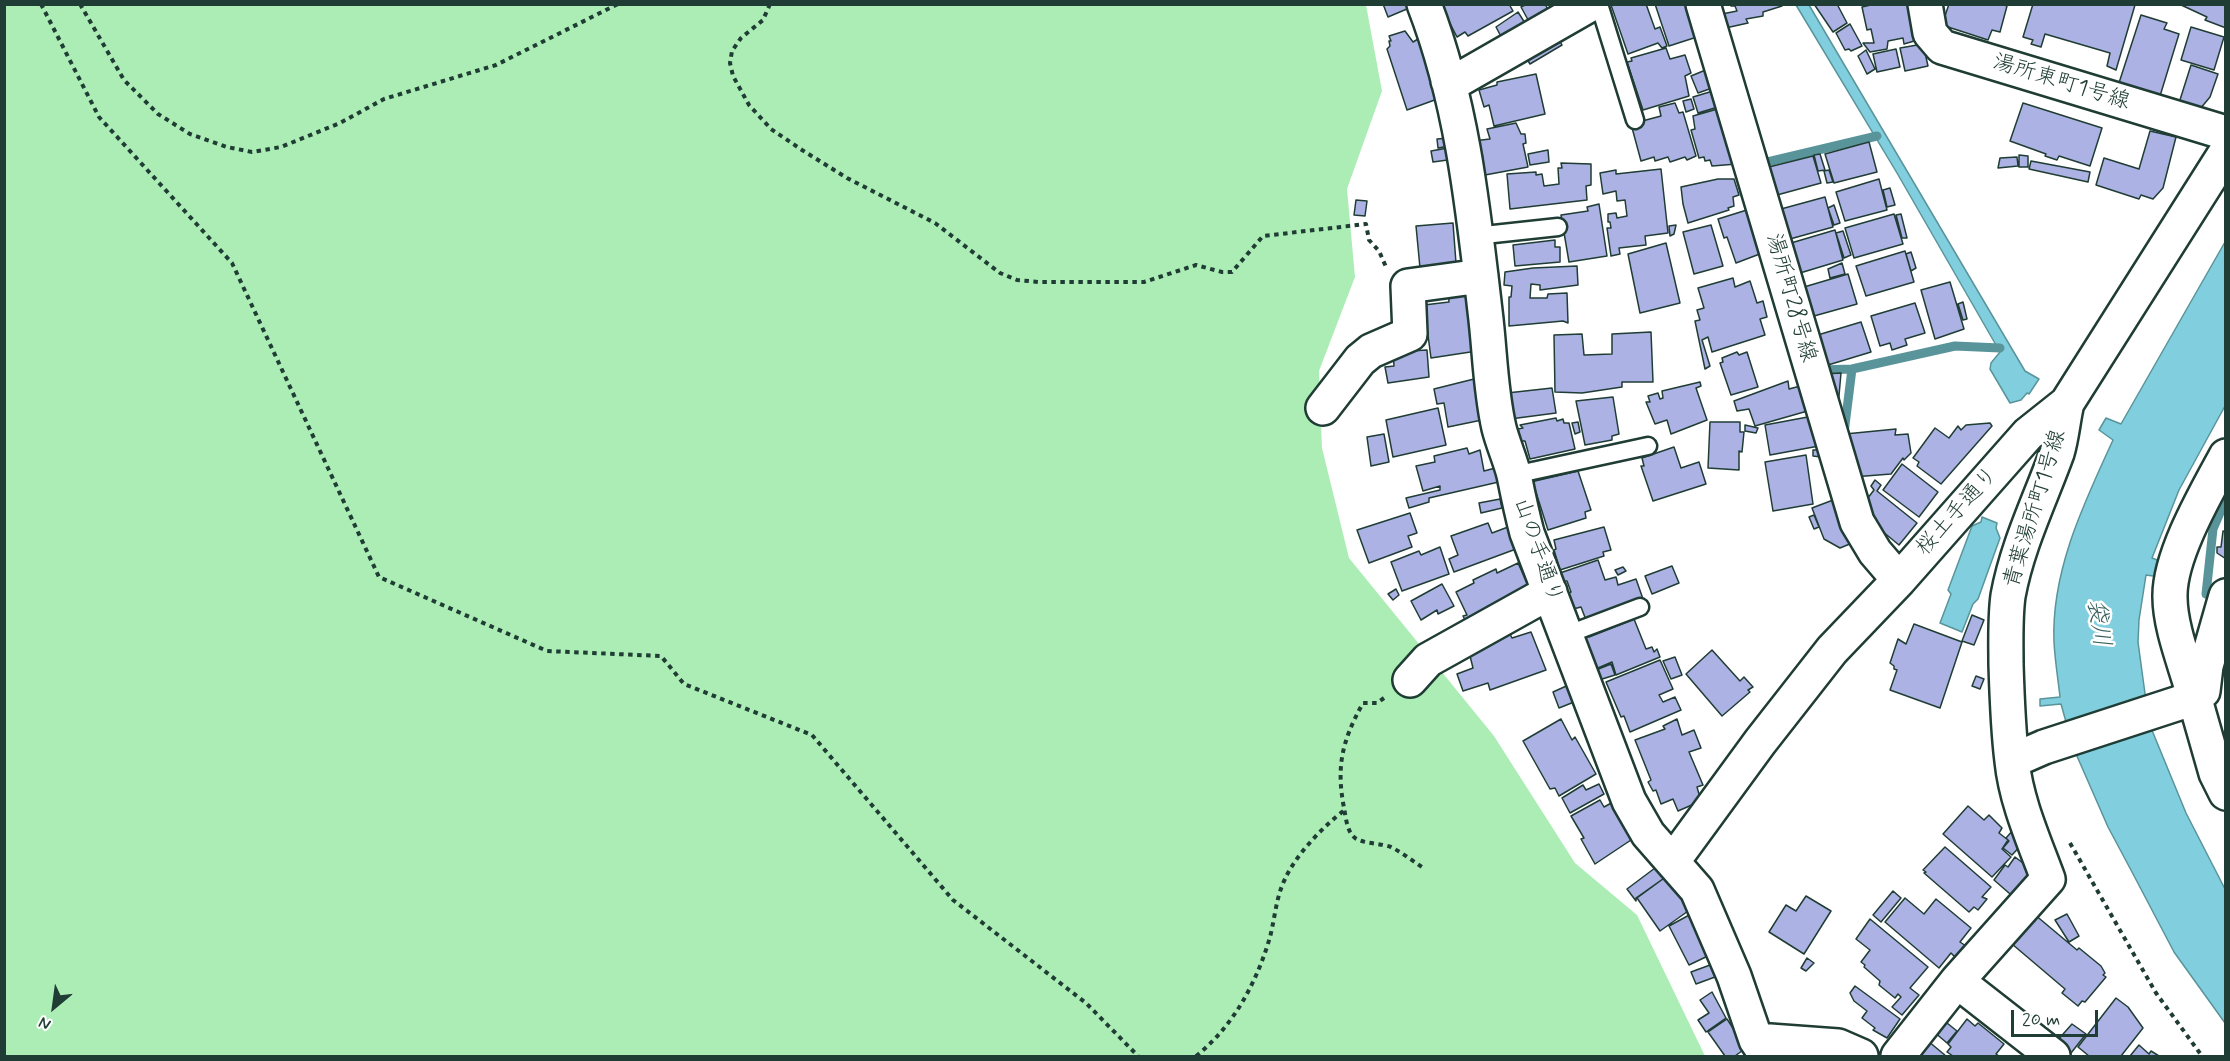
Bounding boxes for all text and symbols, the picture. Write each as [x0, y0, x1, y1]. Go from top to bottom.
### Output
street label: 湯所東町1号線 [1989, 50, 2133, 116]
street label: 湯所町28号線 [1759, 231, 1821, 365]
street label: 青葉湯所町1号線 [1999, 427, 2073, 591]
street label: 桜土手通り [1911, 462, 2005, 562]
street label: 山の手通り [1507, 495, 1567, 607]
water label: 袋川 [2079, 597, 2115, 649]
north arrow [24, 977, 84, 1037]
scale bar [2014, 998, 2101, 1036]
text: 20 m [2022, 1008, 2060, 1032]
text: N [35, 1011, 55, 1035]

